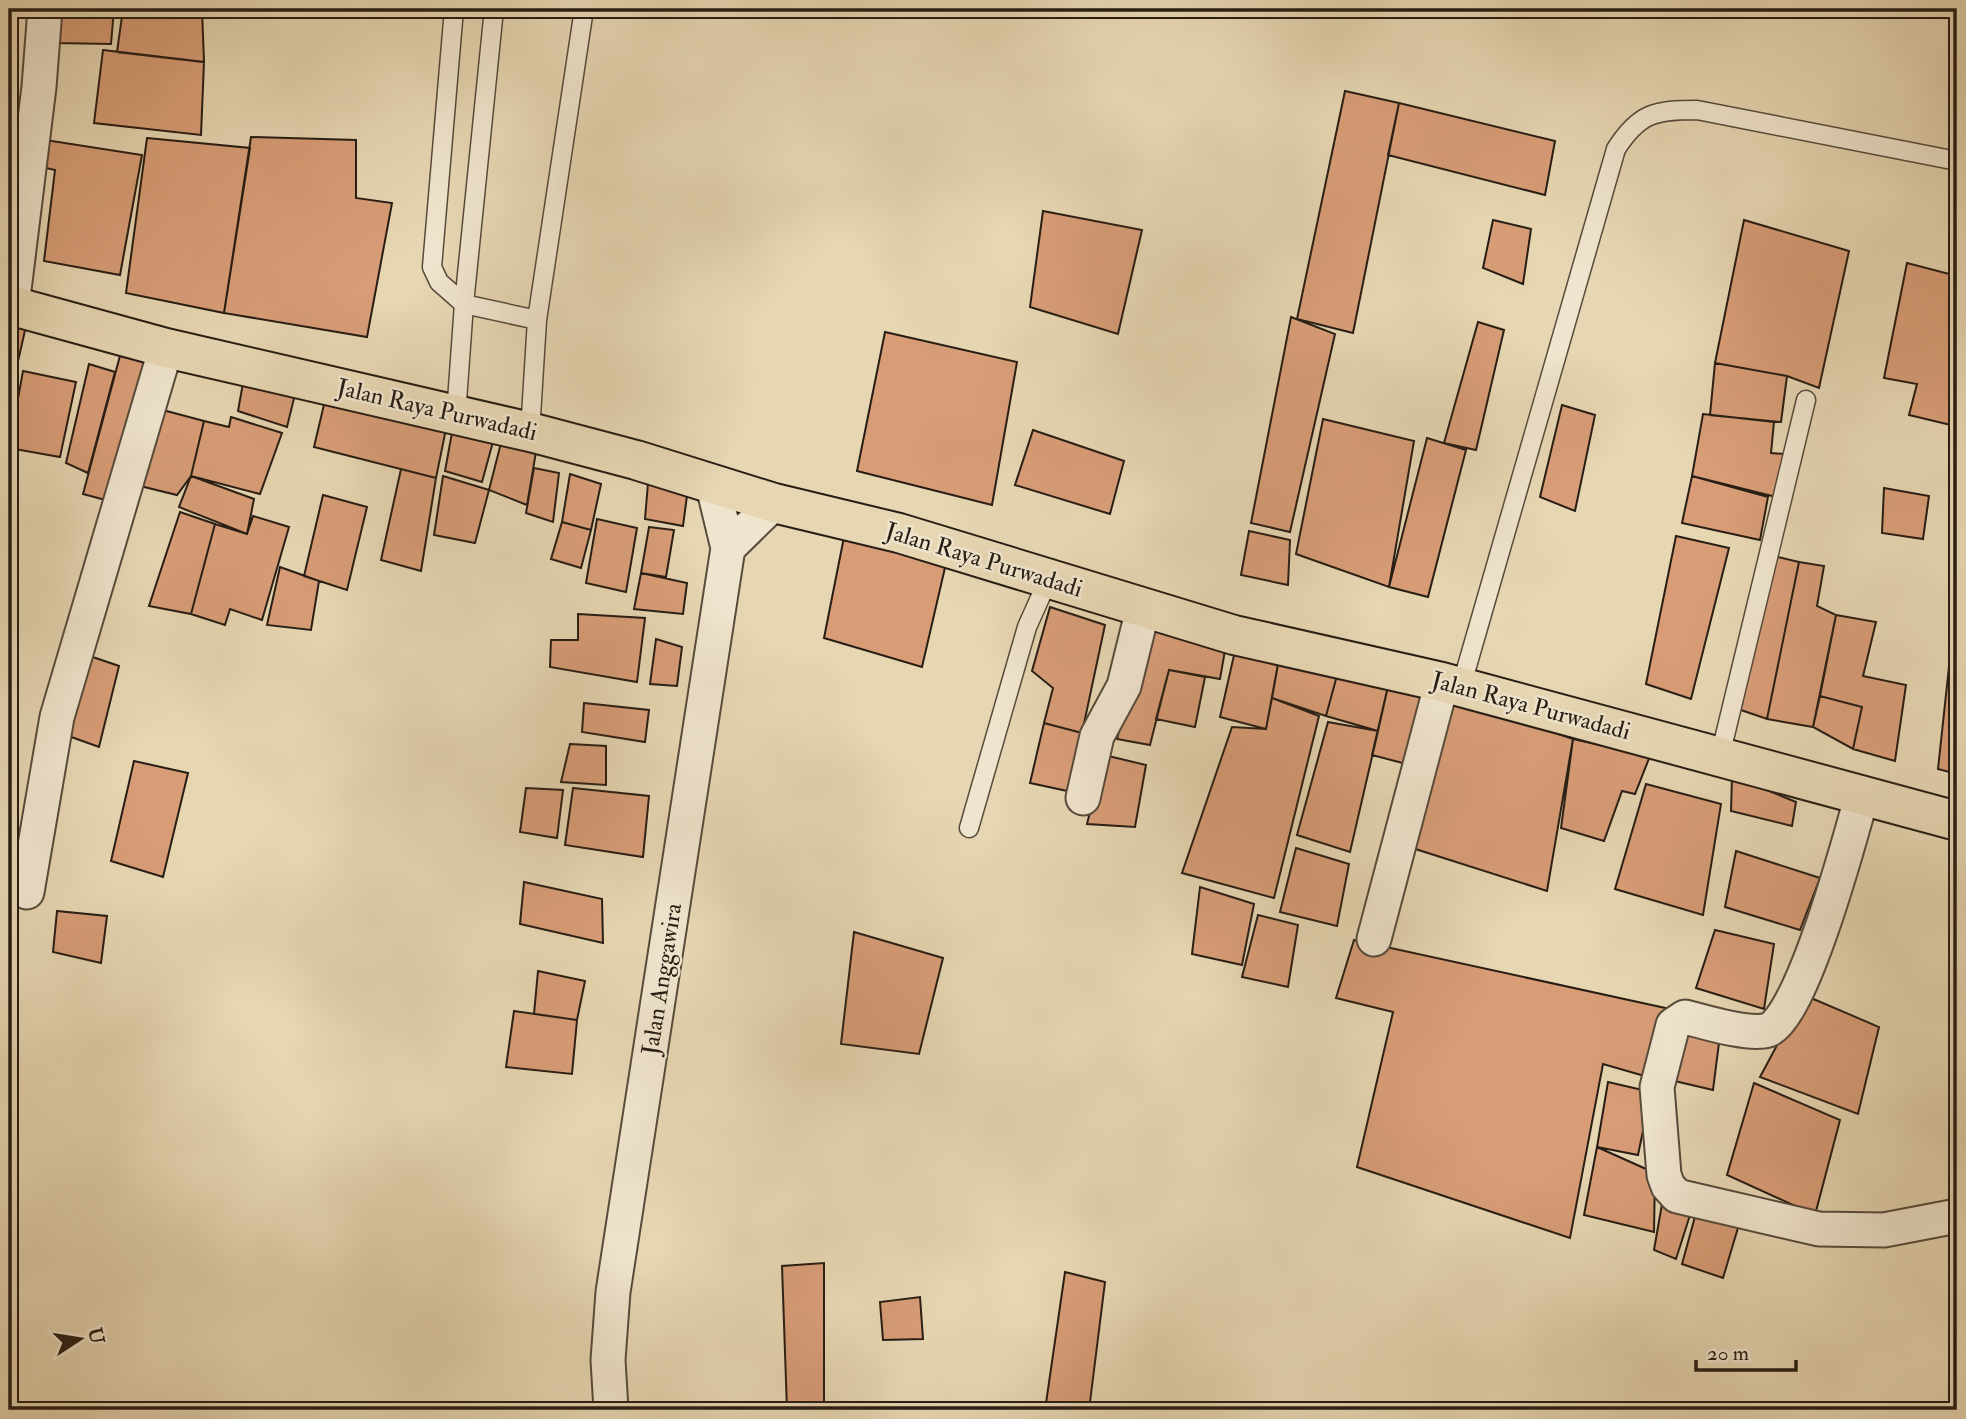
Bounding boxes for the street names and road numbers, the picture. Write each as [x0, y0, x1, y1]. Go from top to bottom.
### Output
street label: Jalan Raya Purwadadi [333, 372, 540, 448]
street label: Jalan Raya Purwadadi [881, 515, 1086, 605]
street label: Jalan Raya Purwadadi [1427, 664, 1634, 747]
street label: Jalan Anggawira [635, 900, 689, 1058]

